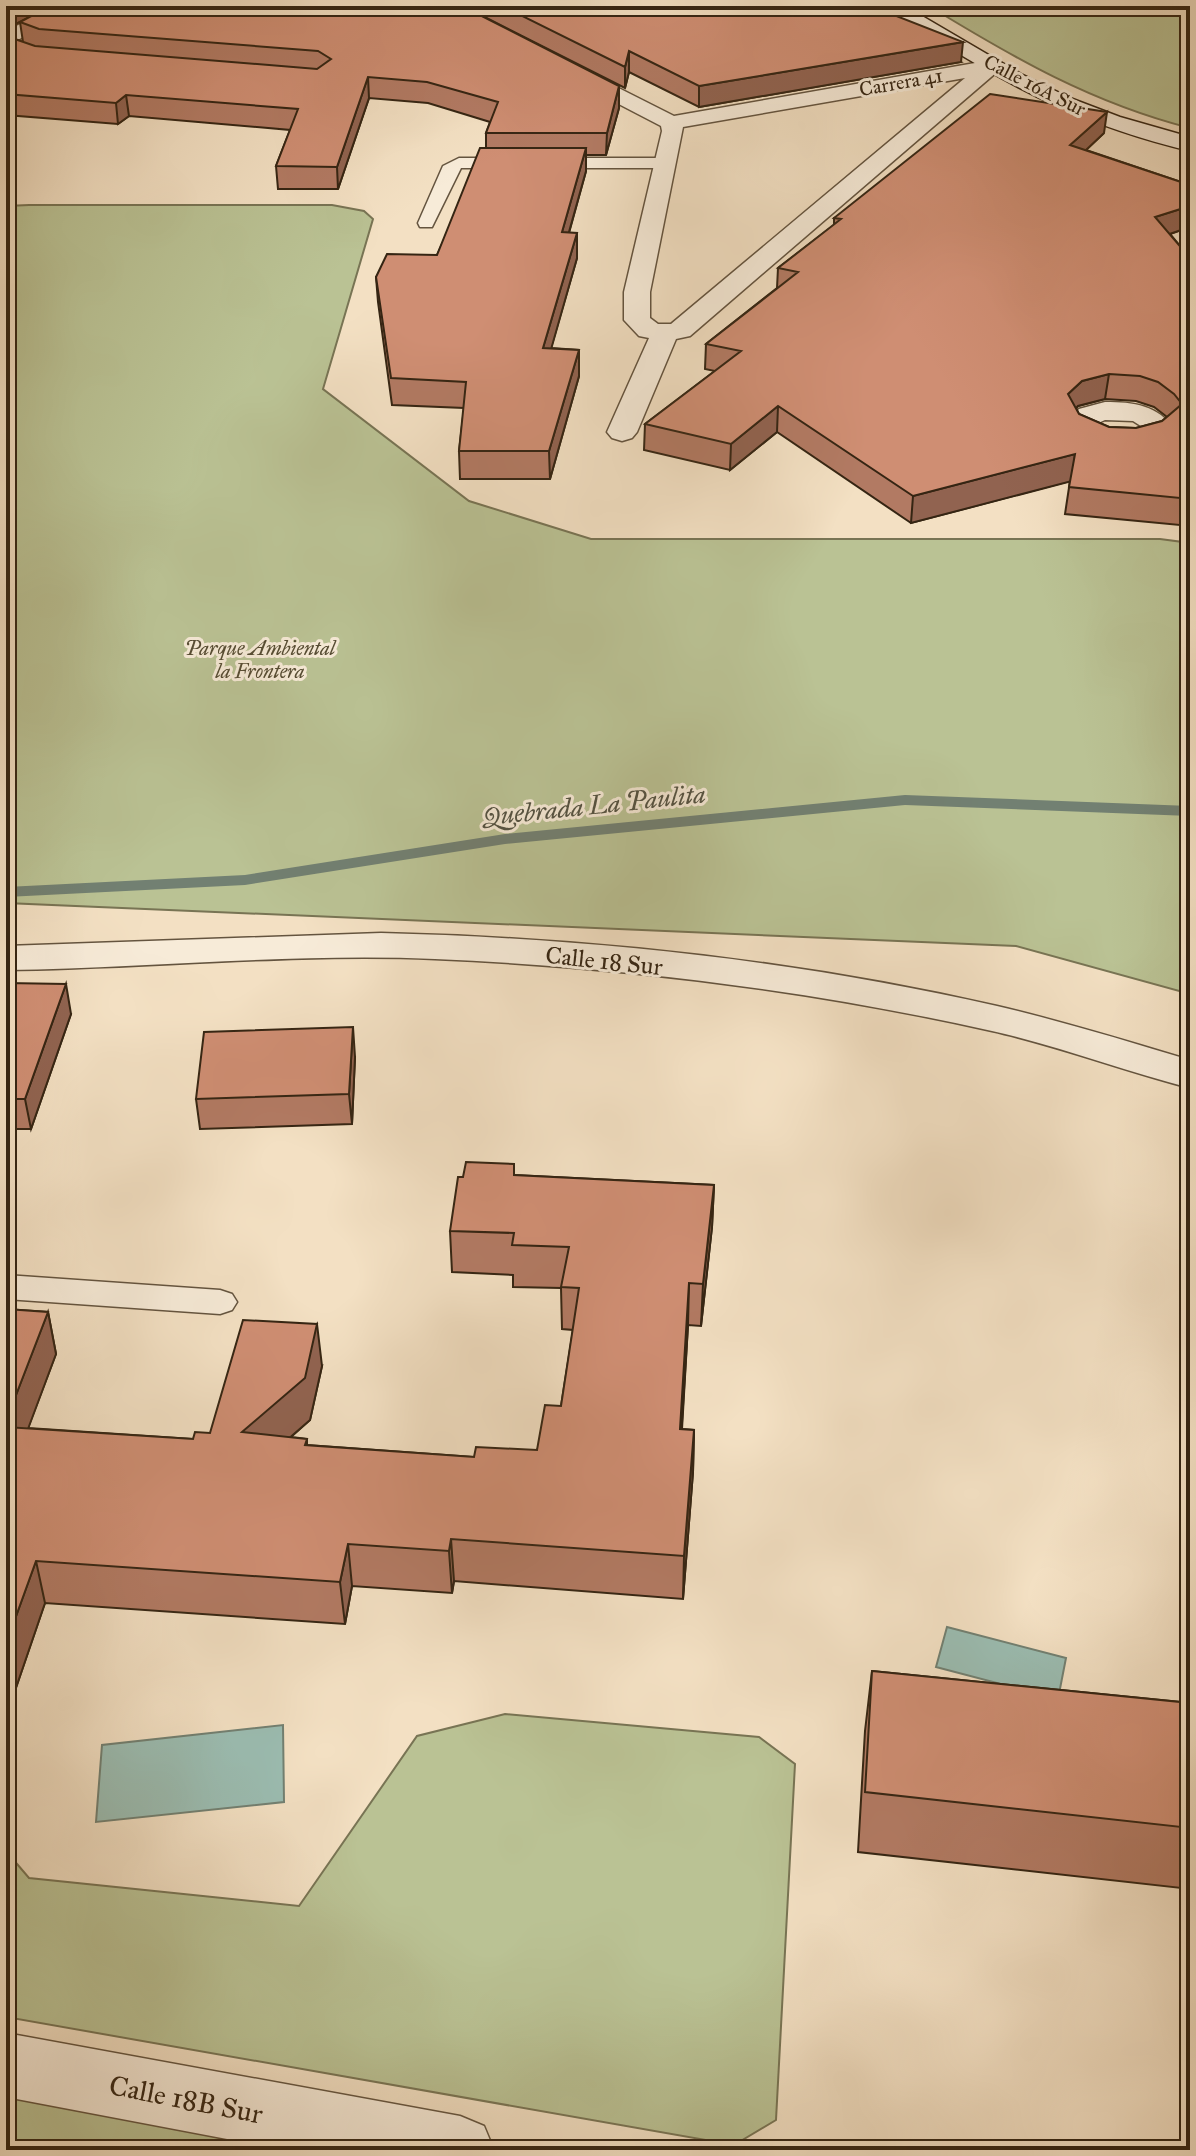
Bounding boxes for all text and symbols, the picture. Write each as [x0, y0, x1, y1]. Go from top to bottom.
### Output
street label: Calle 16A Sur [980, 49, 1090, 121]
street label: Carrera 41 [857, 63, 945, 101]
park label: Parque Ambiental la Frontera [185, 636, 337, 683]
water label: Quebrada La Paulita [479, 777, 707, 833]
street label: Calle 18 Sur [544, 940, 664, 982]
street label: Calle 18B Sur [106, 2067, 266, 2132]

